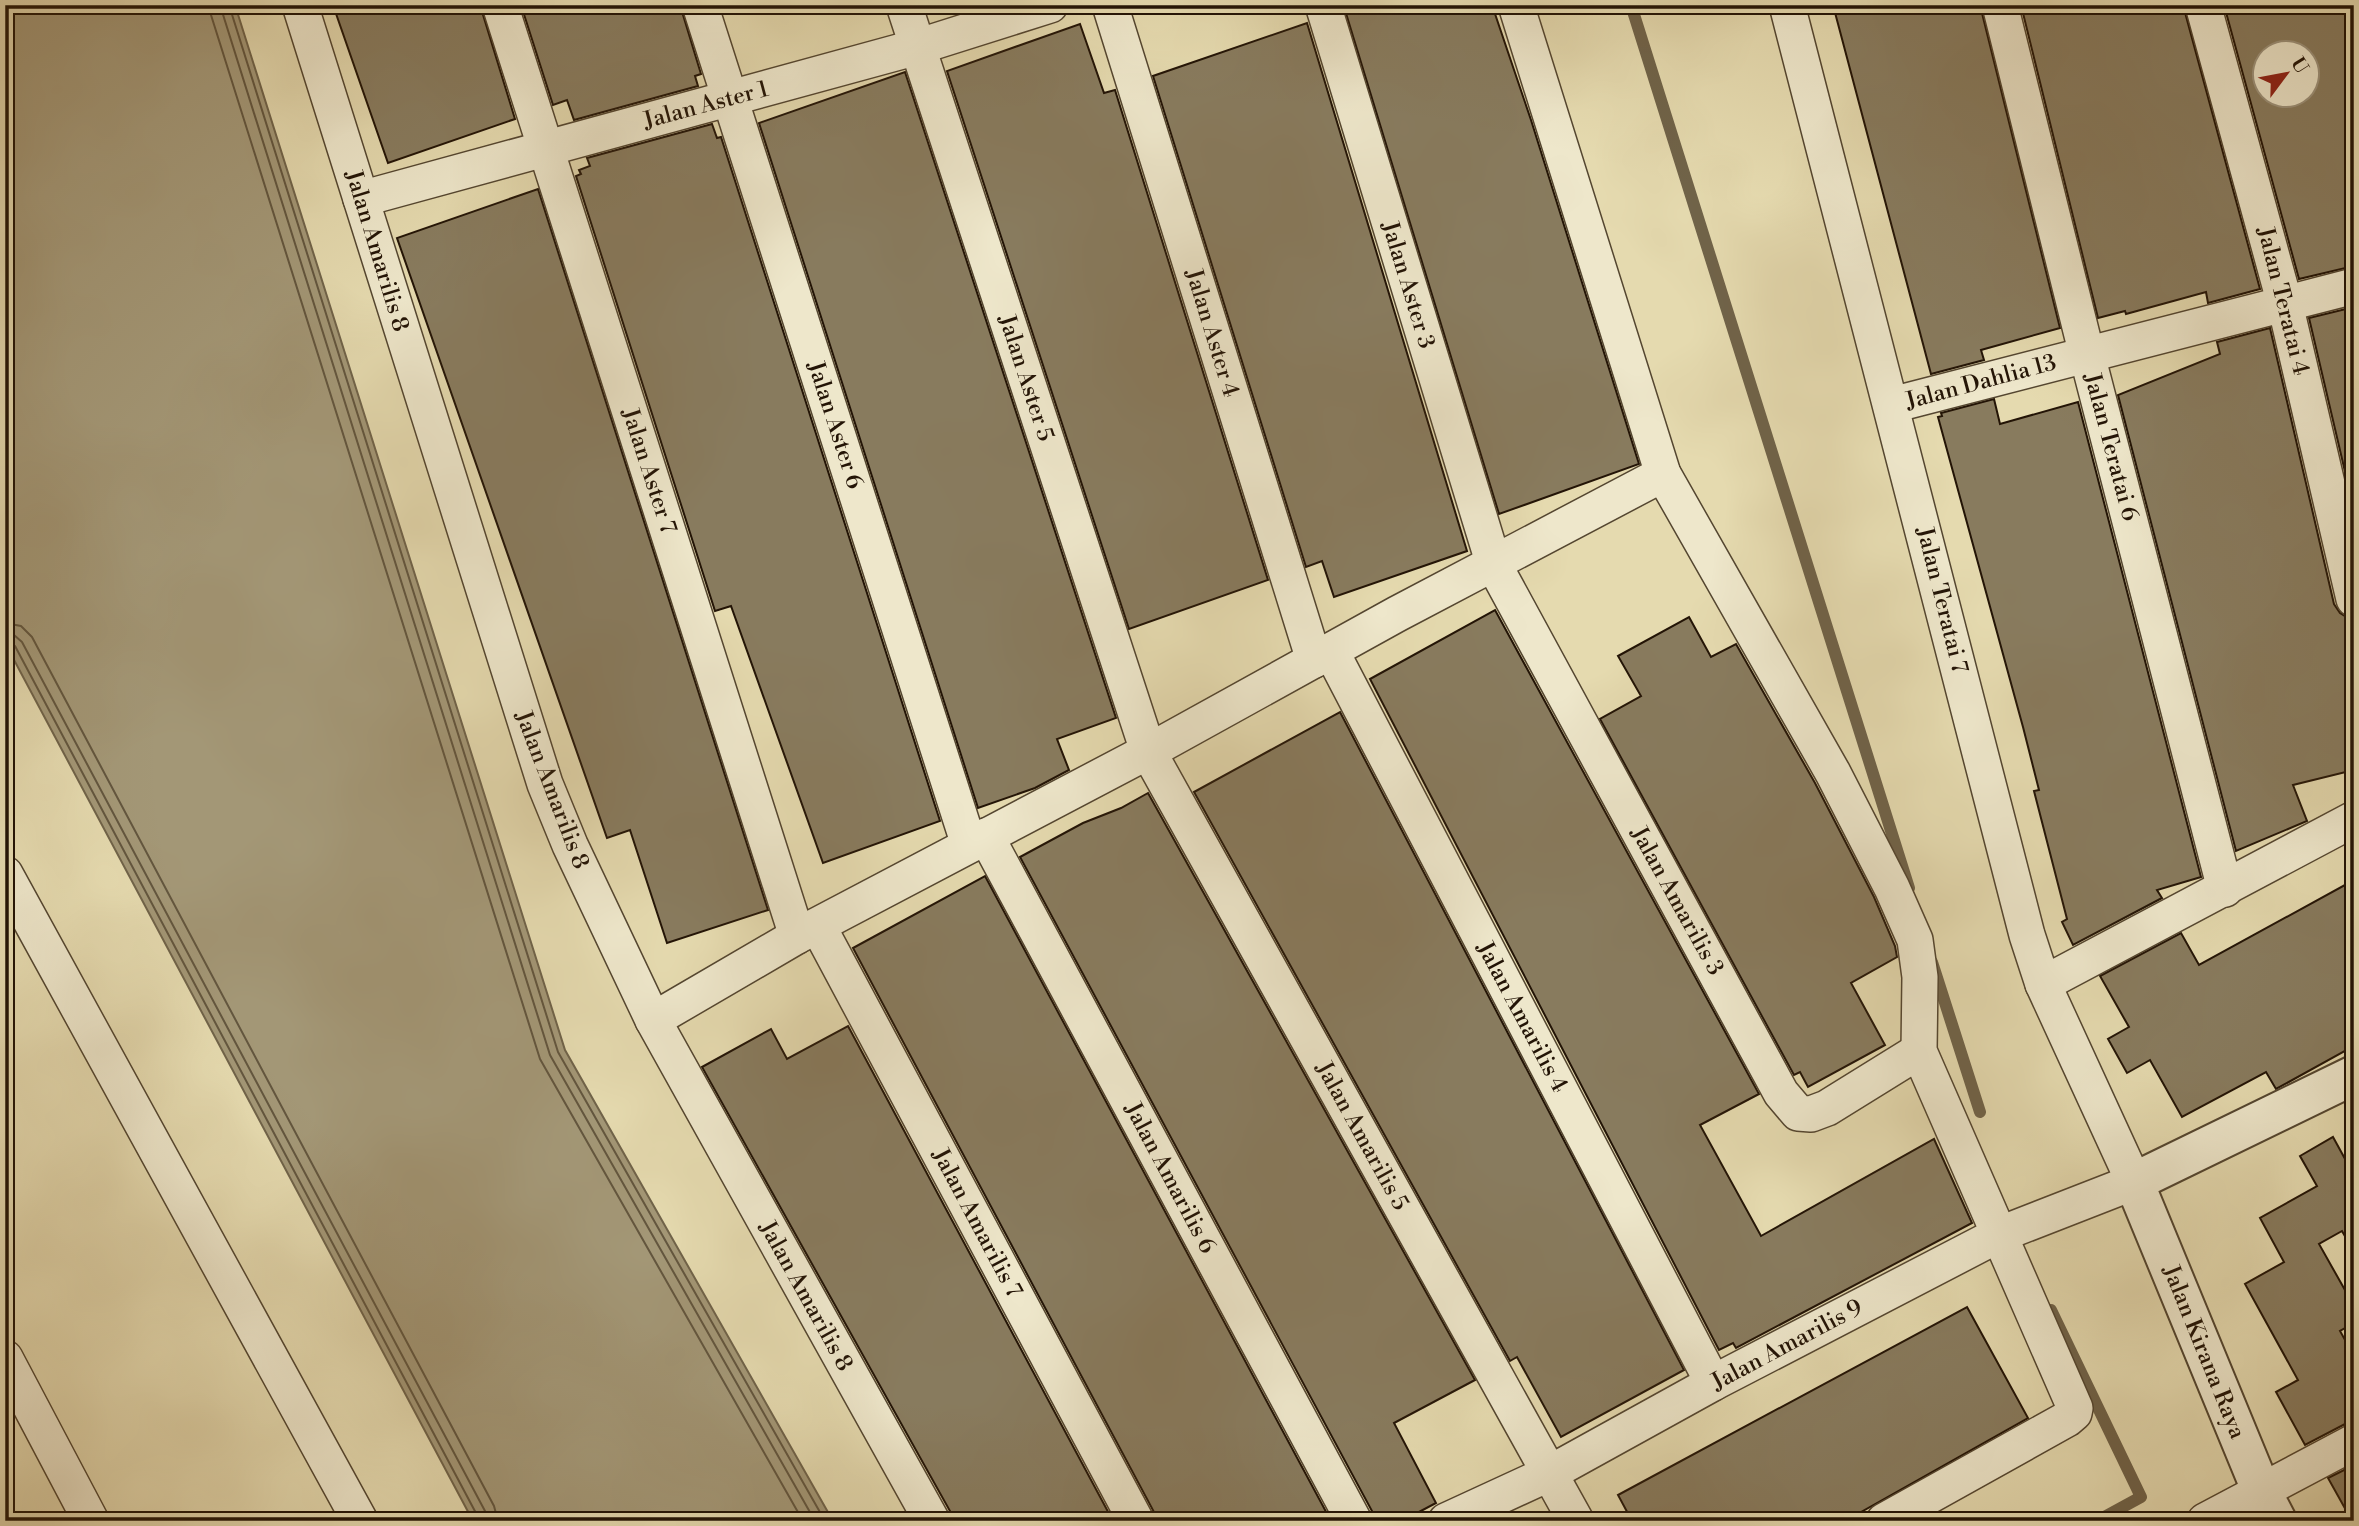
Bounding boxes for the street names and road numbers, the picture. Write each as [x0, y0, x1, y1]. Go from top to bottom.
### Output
street label: Jalan Aster 1 [639, 75, 772, 135]
street label: Jalan Amarilis 8 [339, 166, 415, 335]
street label: Jalan Aster 3 [1375, 217, 1441, 352]
street label: Jalan Teratai 4 [2251, 223, 2315, 378]
street label: Jalan Aster 4 [1179, 265, 1245, 400]
street label: Jalan Aster 5 [992, 310, 1060, 445]
street label: Jalan Dahlia 13 [1902, 348, 2059, 416]
street label: Jalan Aster 6 [801, 357, 869, 492]
street label: Jalan Teratai 6 [2078, 369, 2144, 524]
street label: Jalan Aster 7 [615, 404, 683, 538]
street label: Jalan Teratai 7 [1910, 523, 1974, 676]
street label: Jalan Amarilis 8 [509, 706, 595, 873]
street label: Jalan Amarilis 3 [1624, 821, 1729, 980]
street label: Jalan Amarilis 4 [1470, 936, 1573, 1097]
street label: Jalan Amarilis 5 [1309, 1056, 1414, 1215]
street label: Jalan Amarilis 6 [1118, 1097, 1222, 1258]
street label: Jalan Amarilis 7 [926, 1143, 1028, 1303]
street label: Jalan Amarilis 8 [753, 1215, 859, 1376]
street label: Jalan Kirana Raya [2156, 1260, 2252, 1443]
street label: Jalan Amarilis 9 [1706, 1293, 1867, 1397]

